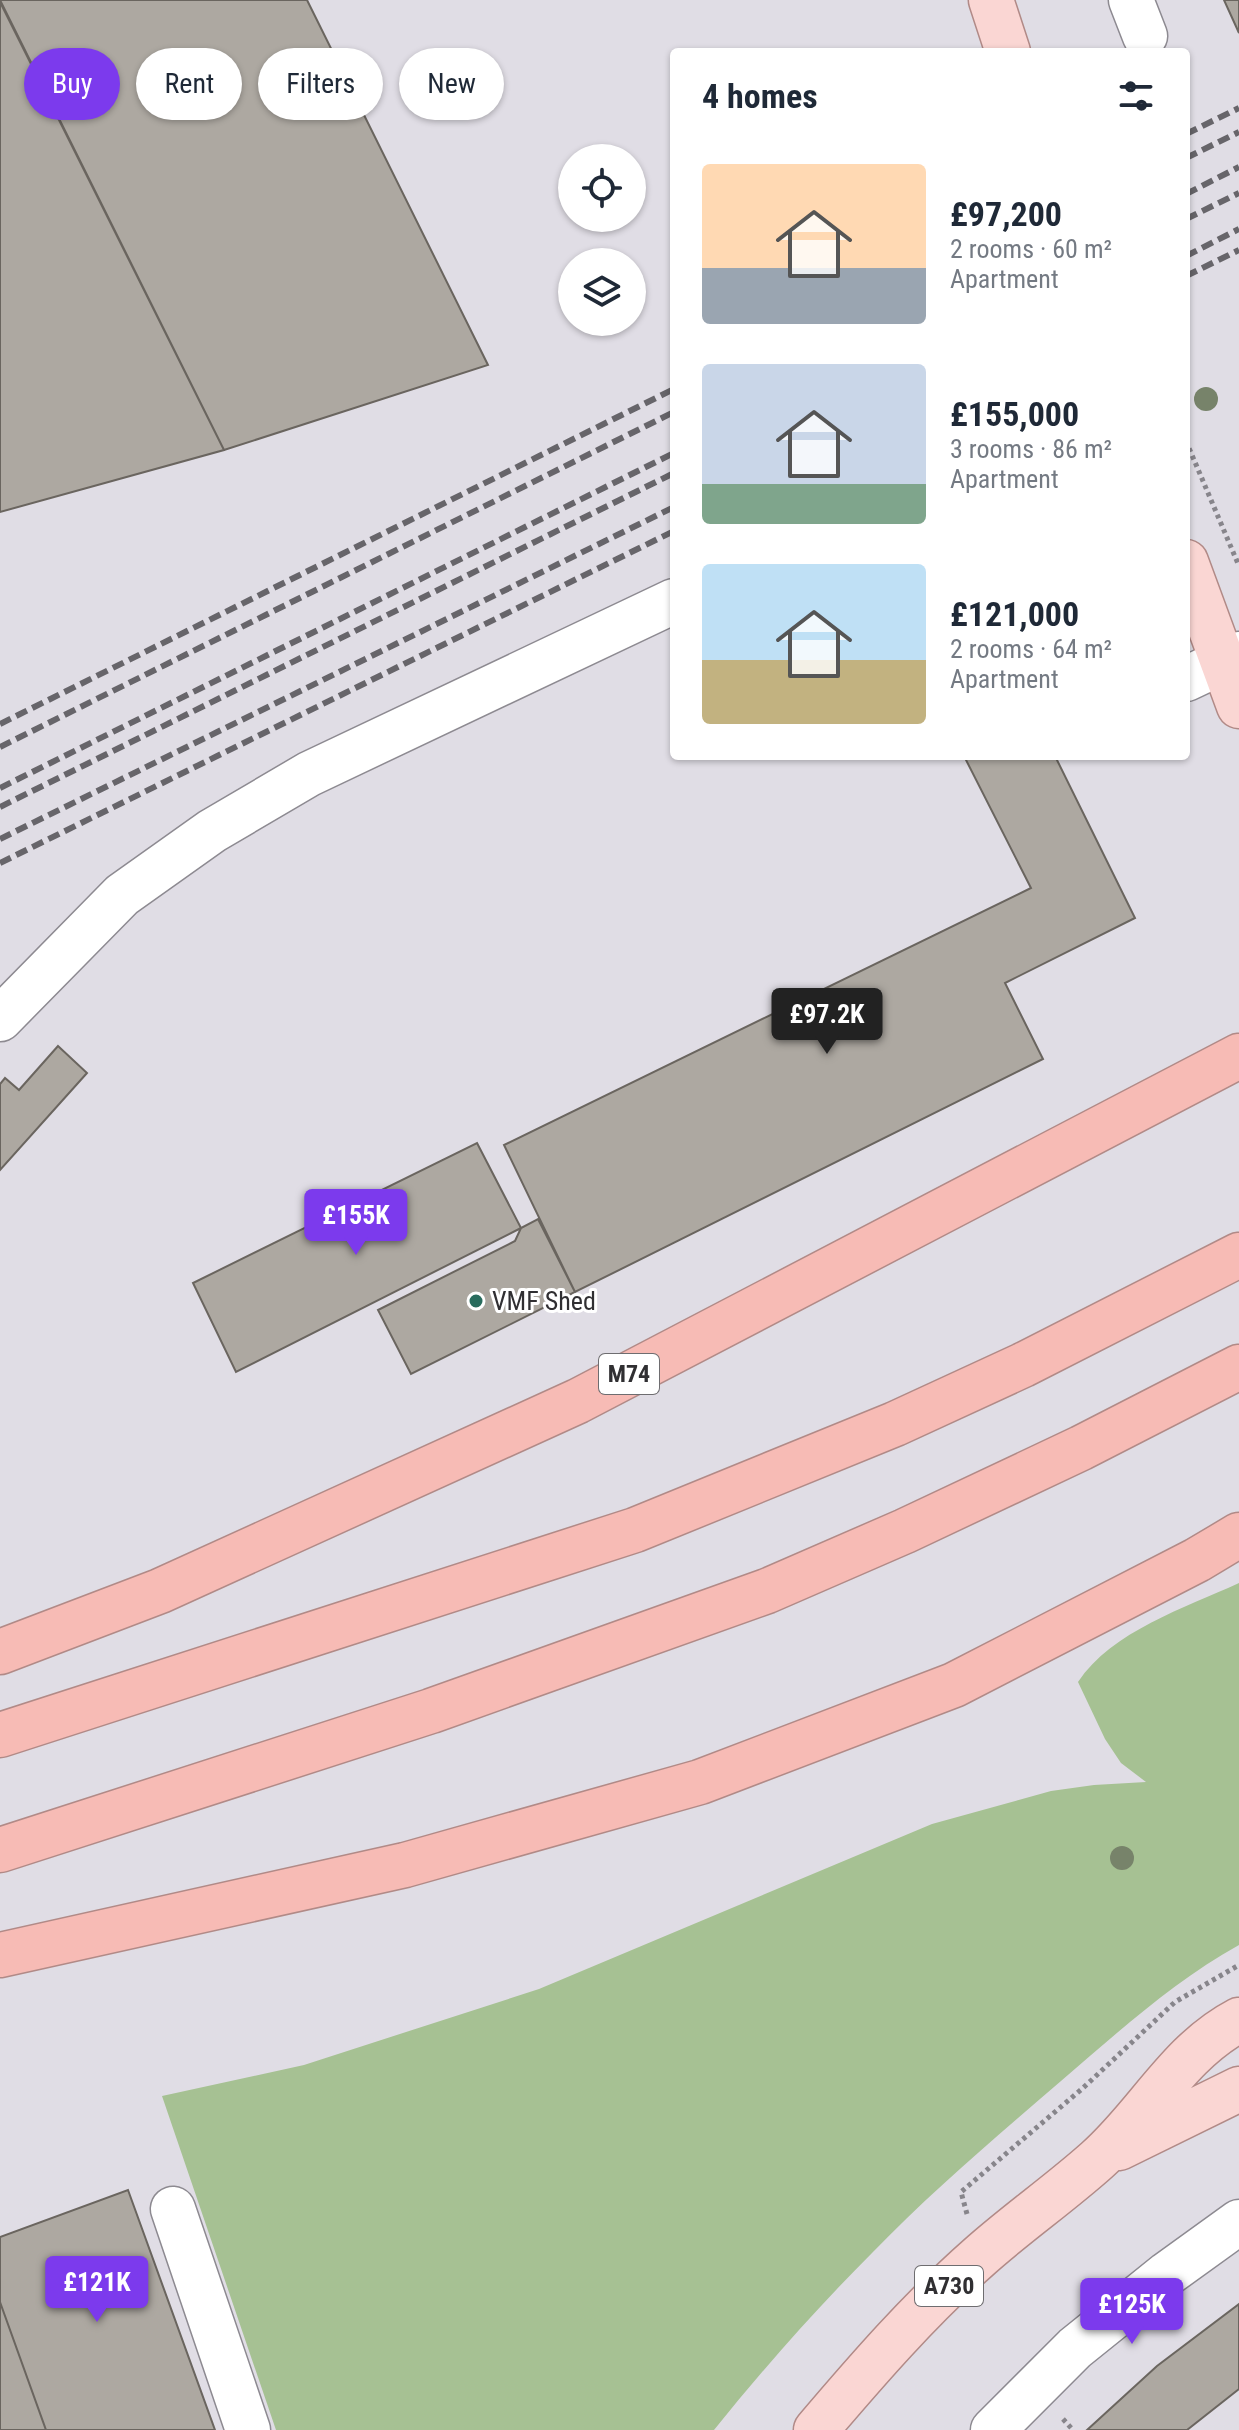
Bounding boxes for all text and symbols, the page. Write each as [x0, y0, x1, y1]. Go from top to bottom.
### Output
chip: Buy [24, 48, 120, 120]
chip: Rent [136, 48, 242, 120]
chip: Filters [258, 48, 383, 120]
chip: New [399, 48, 504, 120]
icon: filters [1114, 74, 1158, 118]
text: 4 homes [702, 76, 818, 116]
map controls [558, 144, 646, 336]
button: locate [558, 144, 646, 232]
text: £97,200 [950, 194, 1062, 234]
icon: home [766, 196, 862, 292]
text: 2 rooms · 60 m² [950, 234, 1112, 264]
button: layers [558, 248, 646, 336]
text: Apartment [950, 264, 1059, 294]
text: £155,000 [950, 394, 1079, 434]
icon: home [766, 396, 862, 492]
text: 3 rooms · 86 m² [950, 434, 1112, 464]
text: Apartment [950, 464, 1059, 494]
text: £121,000 [950, 594, 1079, 634]
icon: home [766, 596, 862, 692]
text: 2 rooms · 64 m² [950, 634, 1112, 664]
text: Apartment [950, 664, 1059, 694]
pin: £97.2K [762, 988, 892, 1056]
text: £97.2K [790, 999, 864, 1029]
pin: £155K [300, 1189, 412, 1257]
text: £155K [322, 1200, 390, 1230]
place label: VMF Shed [492, 1286, 596, 1316]
marker: VMF Shed [467, 1292, 485, 1310]
road number: M74 [599, 1354, 659, 1394]
pin: £121K [41, 2256, 153, 2324]
road number: A730 [915, 2266, 983, 2306]
text: £121K [63, 2267, 131, 2297]
pin: £125K [1076, 2278, 1188, 2346]
text: £125K [1098, 2289, 1166, 2319]

